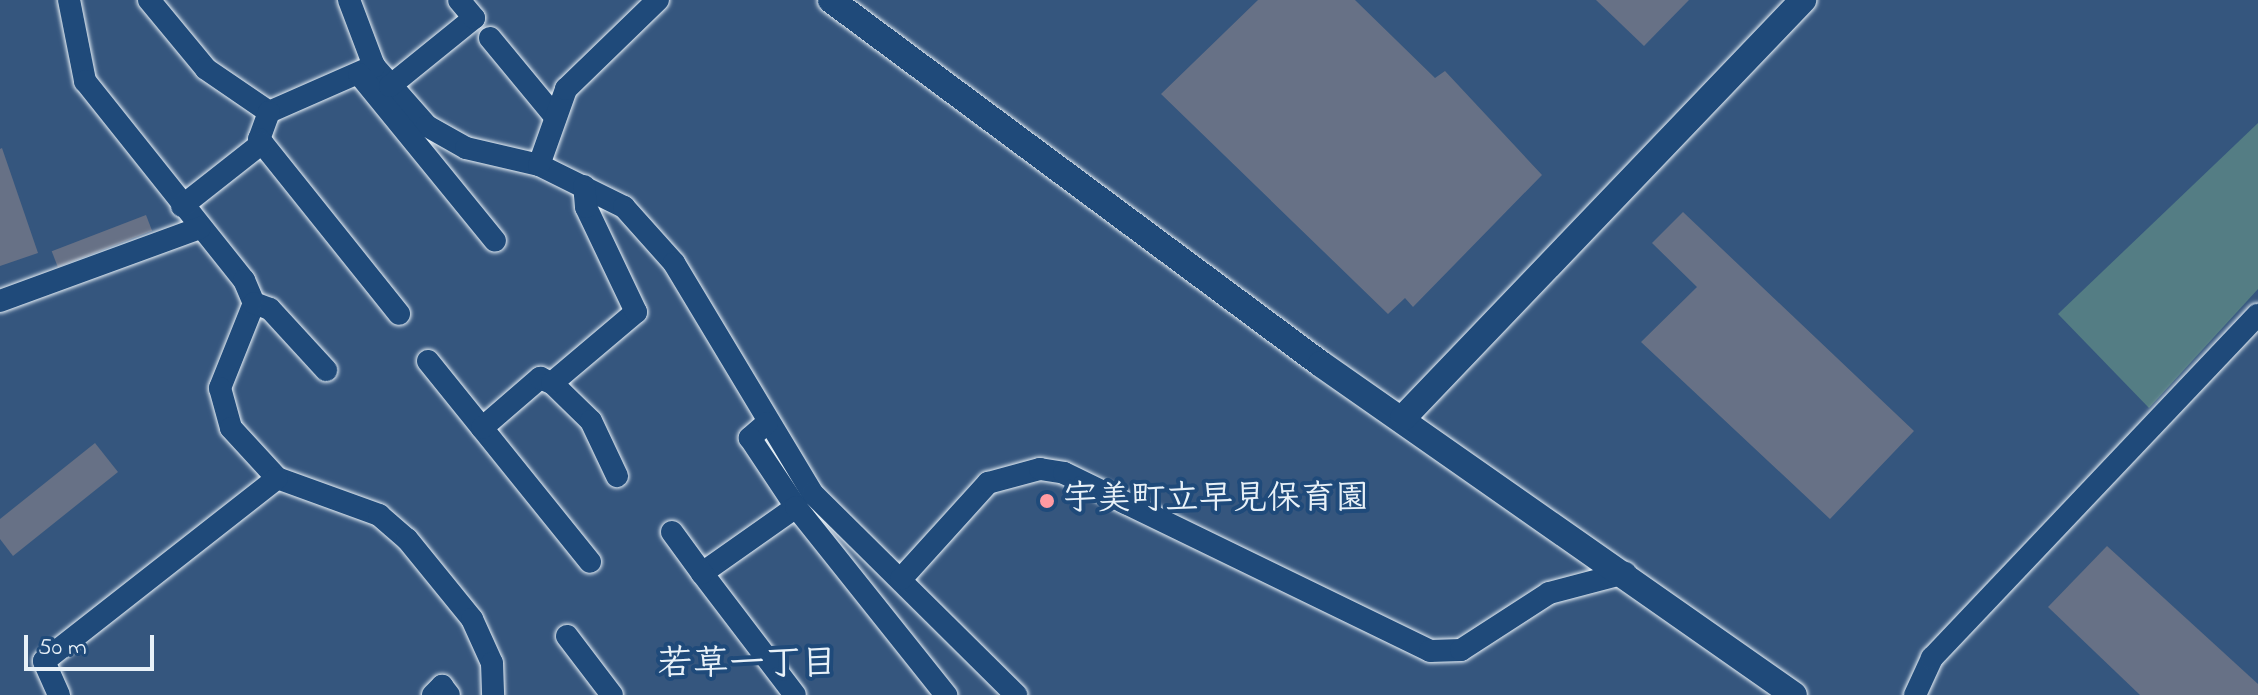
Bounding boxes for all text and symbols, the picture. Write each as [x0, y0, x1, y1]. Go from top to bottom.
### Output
place label: 宇美町立早見保育園 [1063, 481, 1369, 521]
marker: 宇美町立早見保育園 [1038, 492, 1056, 510]
scale bar [28, 619, 158, 669]
text: 50 m [38, 631, 87, 666]
district label: 若草一丁目 [657, 644, 837, 688]

